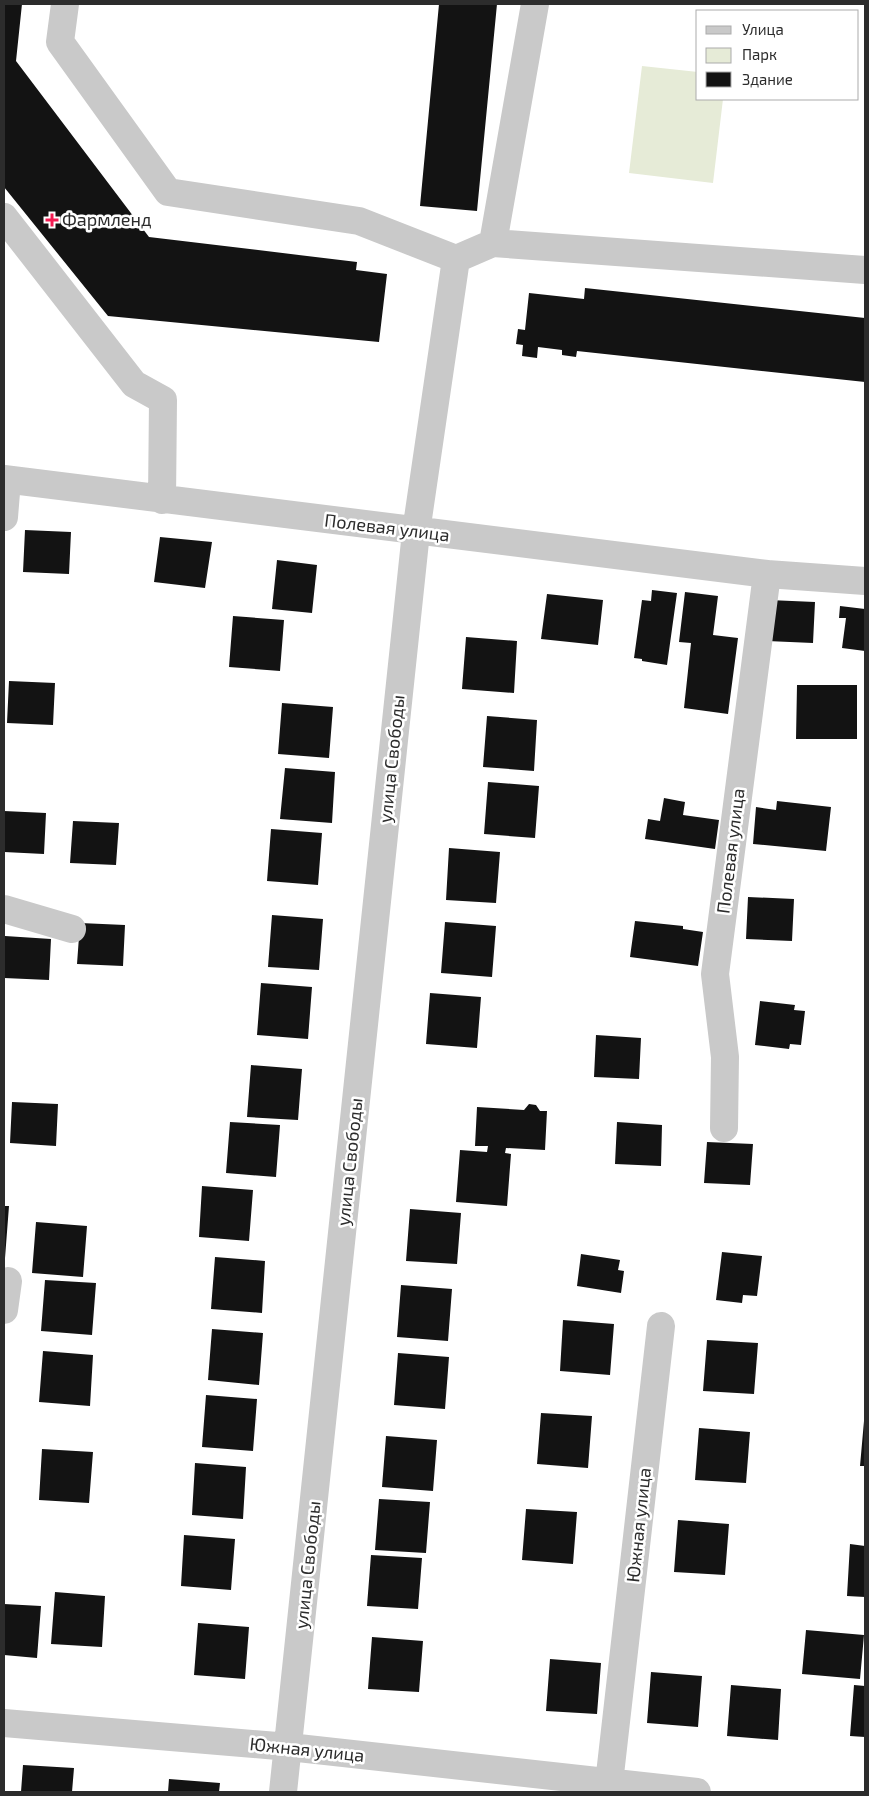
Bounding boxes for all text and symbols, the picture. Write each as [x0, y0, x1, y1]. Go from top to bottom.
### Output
legend [696, 10, 859, 100]
text: Улица [742, 20, 784, 38]
text: Парк [742, 45, 777, 63]
text: Здание [742, 70, 793, 88]
place label: Фармленд [62, 208, 152, 230]
marker: Фармленд [46, 214, 58, 226]
street label: Полевая улица [323, 508, 451, 546]
street label: улица Свободы [373, 694, 409, 824]
street label: Полевая улица [711, 787, 749, 915]
street label: улица Свободы [331, 1097, 367, 1227]
street label: Южная улица [621, 1466, 655, 1583]
street label: улица Свободы [289, 1500, 325, 1630]
street label: Южная улица [249, 1732, 366, 1766]

